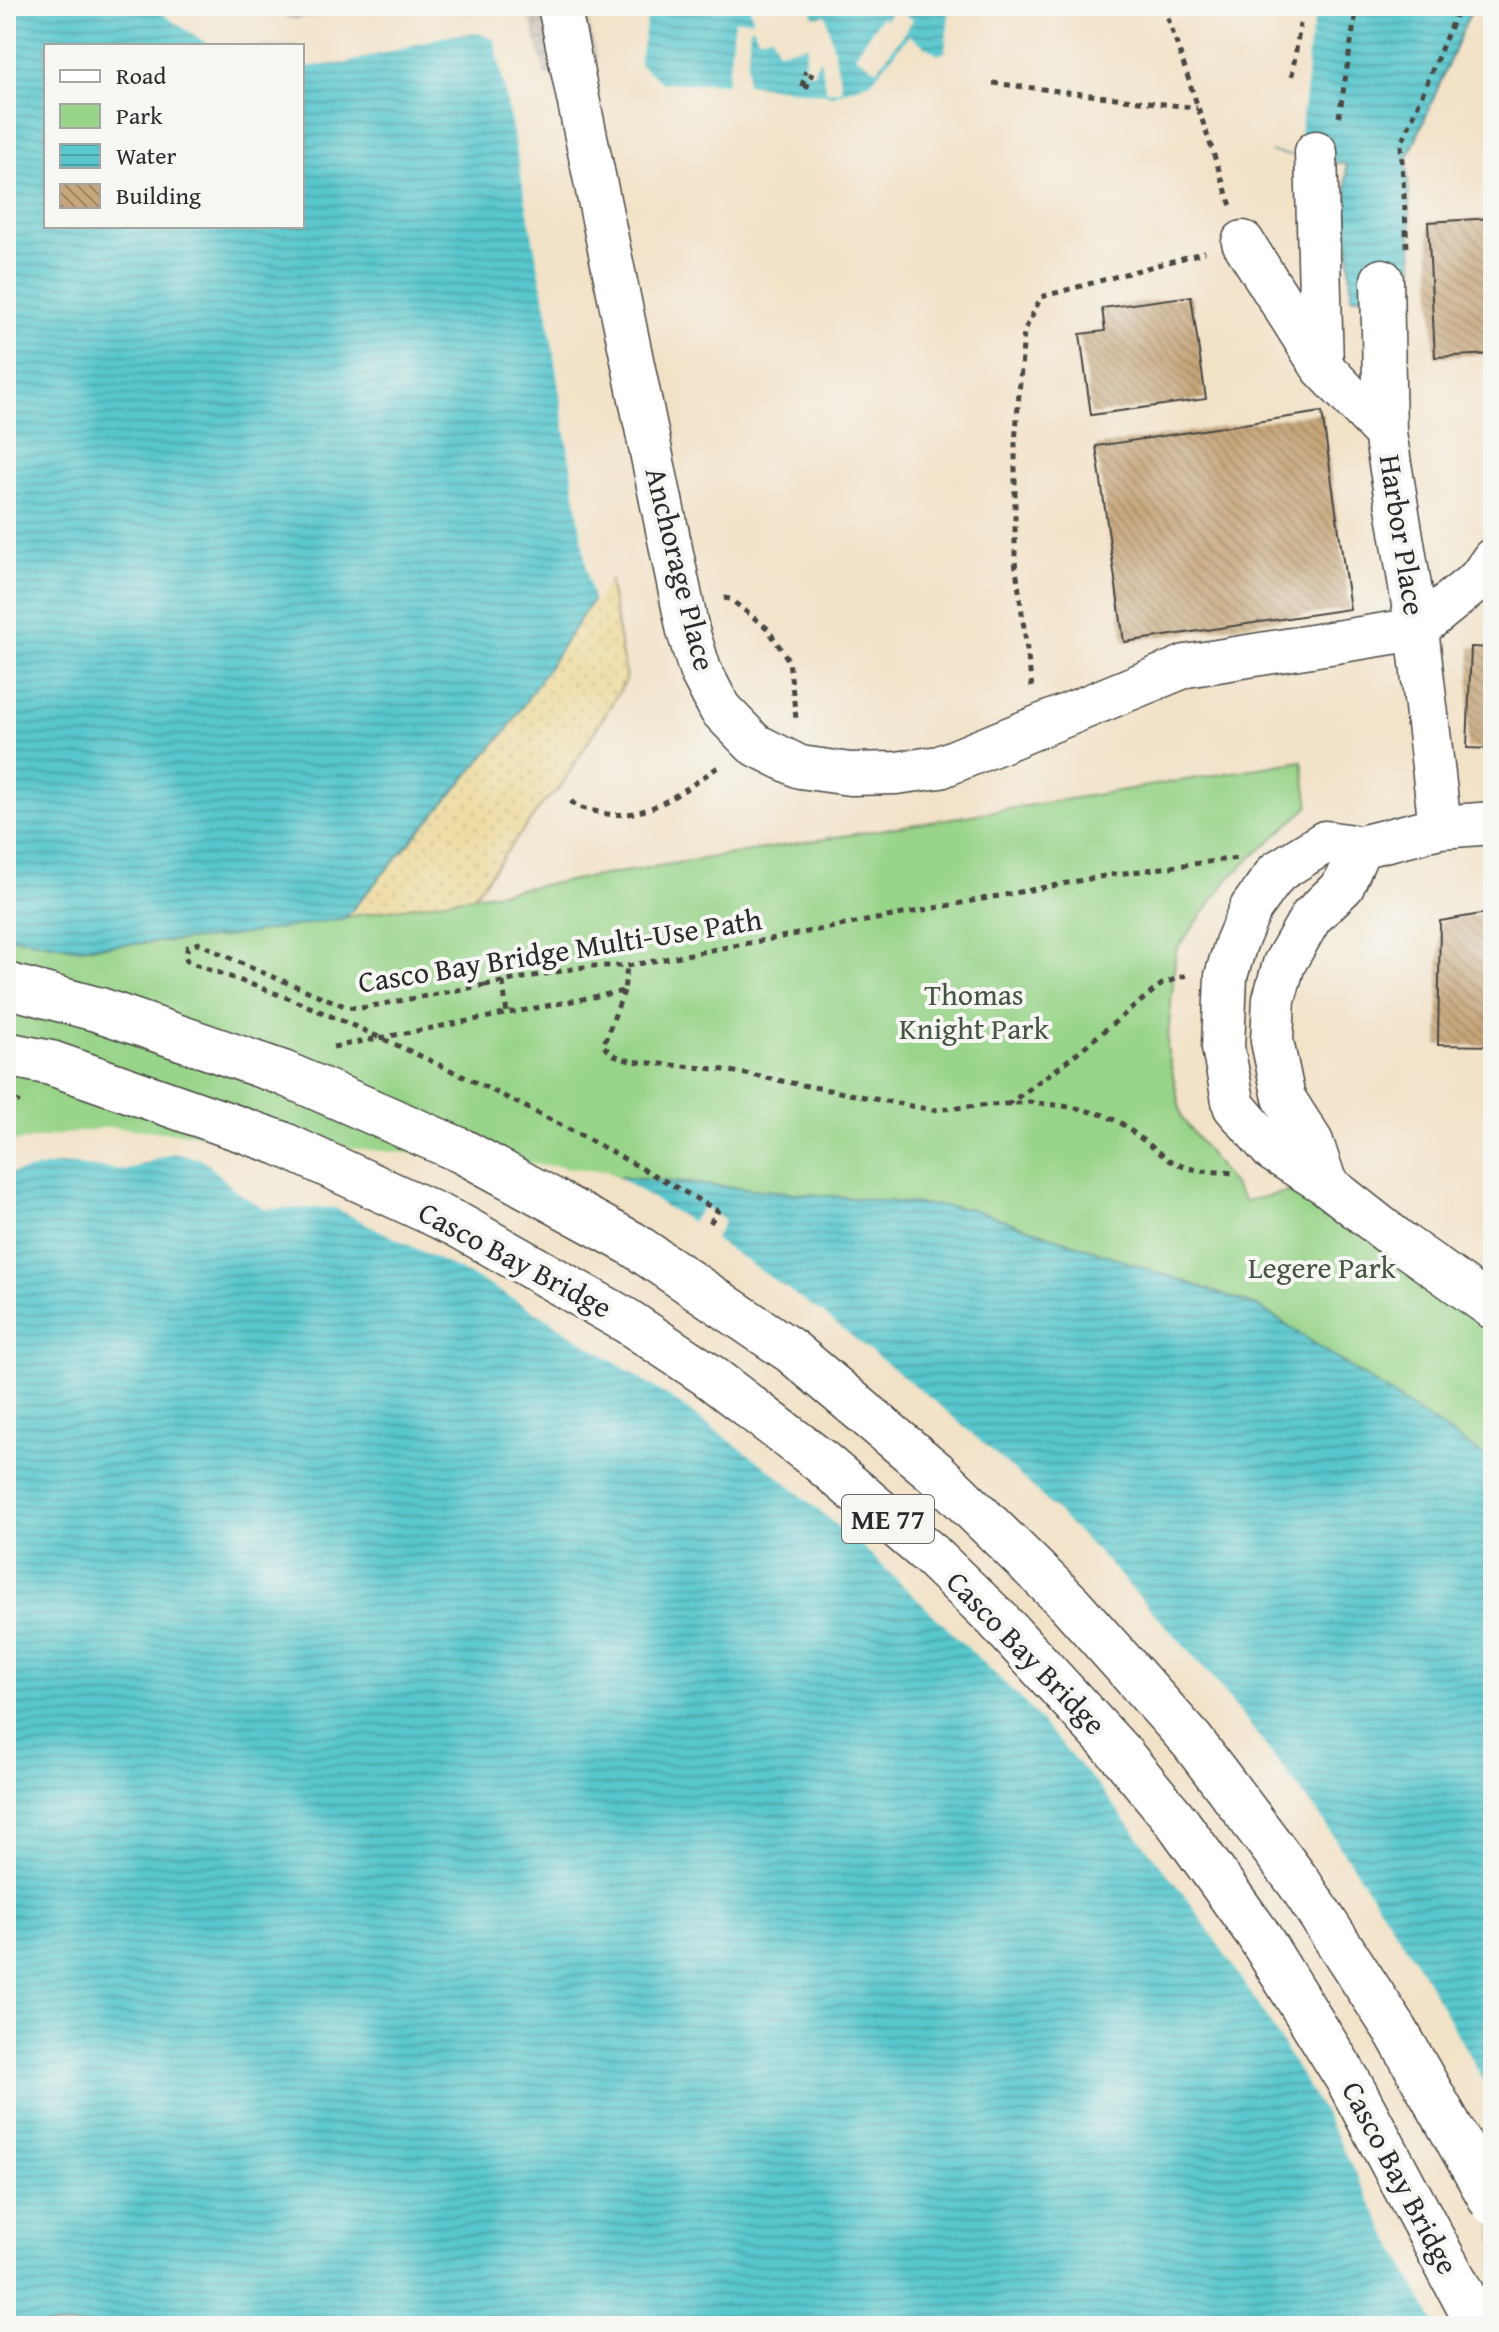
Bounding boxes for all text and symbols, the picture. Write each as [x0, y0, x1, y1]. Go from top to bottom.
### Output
legend [44, 44, 304, 228]
text: Road [116, 58, 166, 93]
text: Park [116, 98, 163, 133]
text: Water [116, 138, 177, 173]
text: Building [116, 178, 201, 213]
street label: Harbor Place [1369, 451, 1437, 618]
street label: Anchorage Place [634, 463, 727, 675]
street label: Casco Bay Bridge Multi-Use Path [355, 896, 765, 1004]
park label: Thomas Knight Park [899, 972, 1050, 1050]
street label: Casco Bay Bridge [411, 1190, 620, 1329]
park label: Legere Park [1248, 1245, 1397, 1289]
road number: ME 77 [842, 1495, 934, 1543]
street label: Casco Bay Bridge [937, 1560, 1117, 1744]
street label: Casco Bay Bridge [1331, 2073, 1470, 2282]

